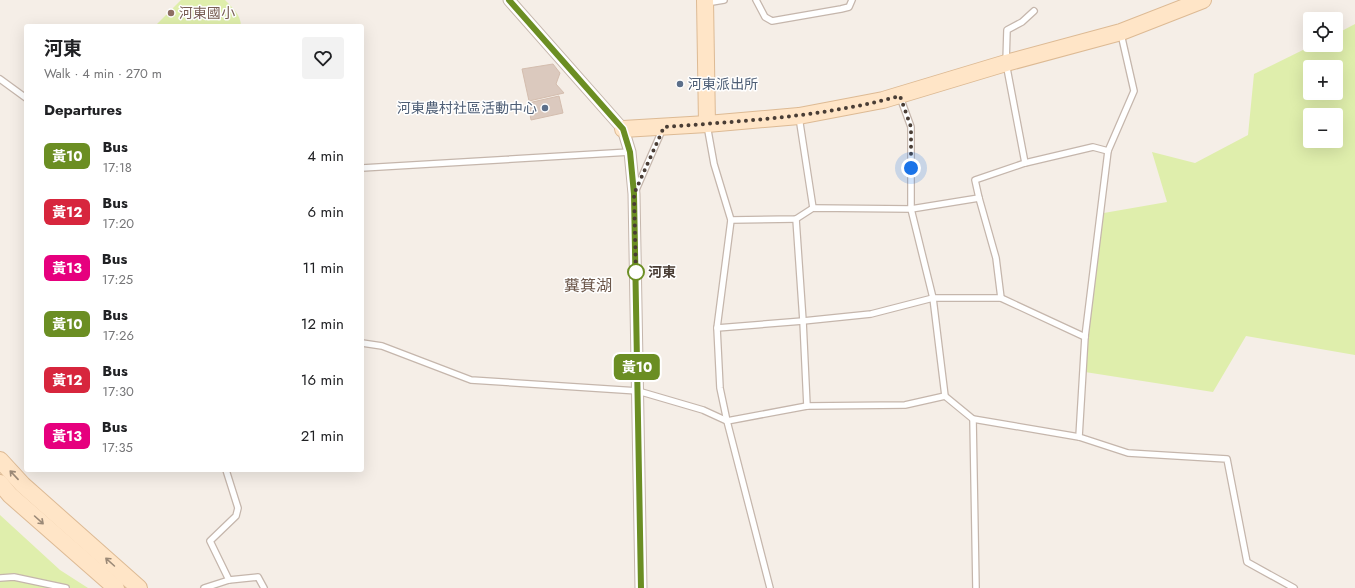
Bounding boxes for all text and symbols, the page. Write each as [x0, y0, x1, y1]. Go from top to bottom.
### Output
place label: 河東國小 [179, 3, 235, 23]
marker: 河東國小 [166, 8, 176, 18]
map controls [1303, 12, 1343, 148]
button: locate [1303, 12, 1343, 52]
text: 河東 [44, 35, 82, 62]
button: heart [302, 37, 344, 79]
button: + [1303, 60, 1343, 100]
text: Walk · 4 min · 270 m [44, 64, 162, 83]
place label: 河東派出所 [688, 74, 758, 94]
marker: 河東派出所 [675, 79, 685, 89]
place label: 河東農村社區活動中心 [397, 98, 537, 118]
text: Departures [44, 99, 122, 121]
marker: 河東農村社區活動中心 [540, 103, 550, 113]
button: − [1303, 108, 1343, 148]
text: Bus [102, 136, 128, 158]
text: 4 min [307, 145, 344, 167]
text: 黃10 [52, 146, 82, 166]
text: 17:18 [102, 158, 132, 177]
your location [901, 158, 921, 178]
text: Bus [102, 192, 128, 214]
text: 6 min [307, 201, 344, 223]
text: 黃12 [52, 202, 82, 222]
text: 17:20 [102, 214, 134, 233]
text: Bus [102, 248, 127, 270]
text: 11 min [303, 257, 344, 279]
text: 黃13 [52, 258, 82, 278]
place label: 河東 [648, 262, 676, 282]
marker: 河東 [627, 263, 645, 281]
text: 17:25 [102, 270, 133, 289]
district label: 糞箕湖 [564, 274, 612, 297]
text: Bus [102, 304, 128, 326]
text: 12 min [301, 313, 344, 335]
text: 黃10 [52, 314, 82, 334]
text: 17:26 [102, 326, 134, 345]
line badge: 黃10 [614, 354, 660, 380]
text: 黃10 [622, 357, 652, 377]
text: Bus [102, 360, 128, 382]
text: 16 min [301, 369, 344, 391]
text: 黃12 [52, 370, 82, 390]
text: 17:30 [102, 382, 134, 401]
text: Bus [102, 416, 127, 438]
text: 21 min [301, 425, 344, 447]
text: 黃13 [52, 426, 82, 446]
text: 17:35 [102, 438, 133, 457]
one-way arrow [9, 470, 19, 480]
one-way arrow [33, 515, 44, 524]
one-way arrow [105, 557, 115, 567]

